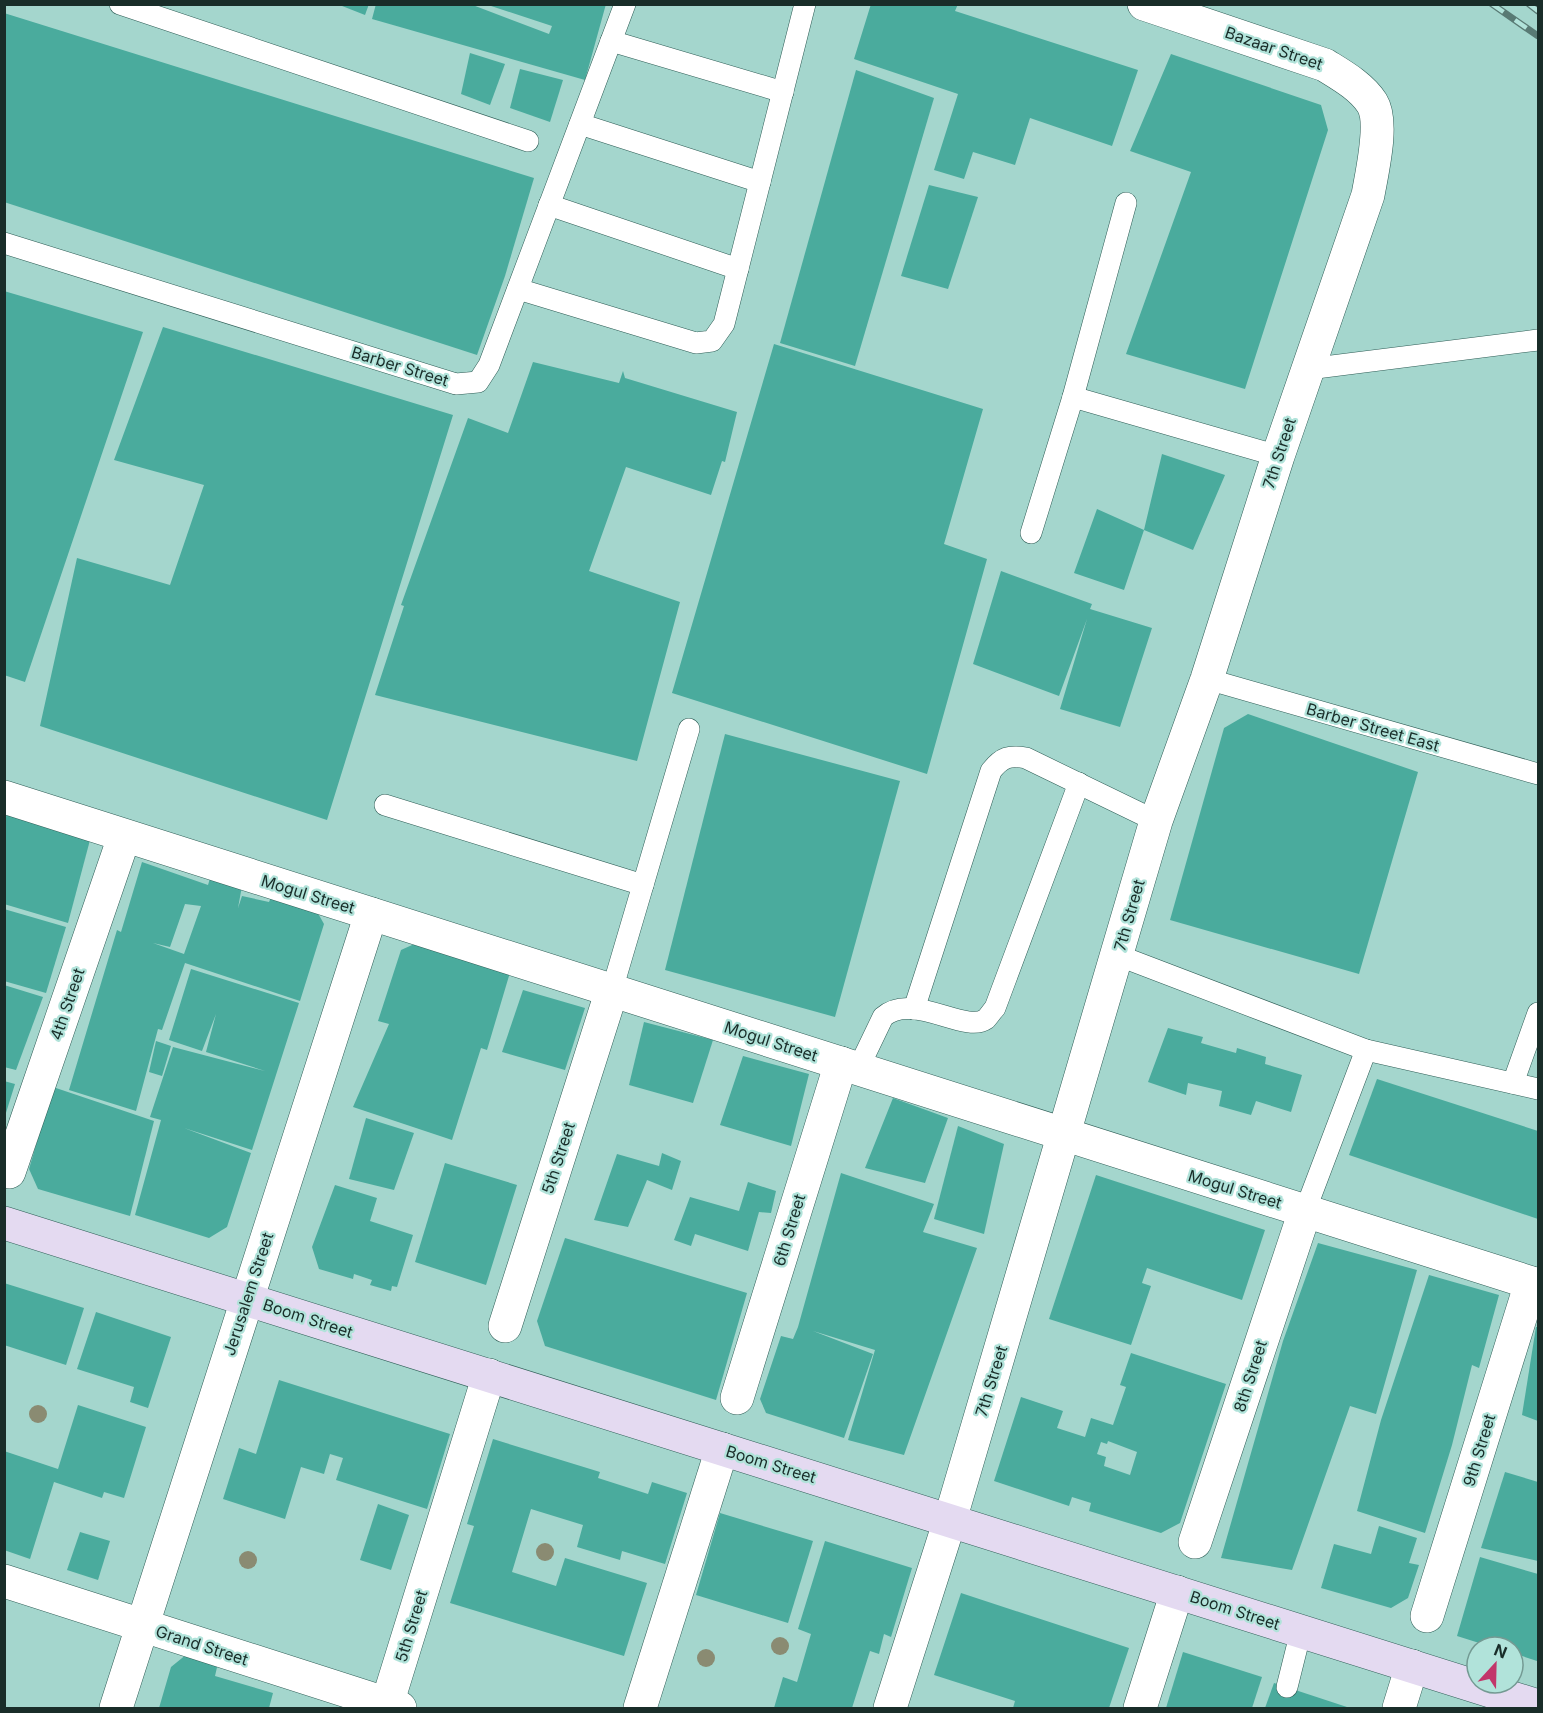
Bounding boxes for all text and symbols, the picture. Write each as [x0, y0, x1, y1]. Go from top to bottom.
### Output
street label: Bazaar Street [1223, 22, 1325, 74]
street label: Barber Street [349, 342, 451, 390]
street label: 7th Street [1258, 415, 1300, 491]
street label: Barber Street East [1304, 698, 1442, 756]
street label: Mogul Street [259, 870, 357, 918]
street label: 7th Street [1109, 877, 1149, 953]
street label: 4th Street [45, 965, 89, 1043]
street label: Mogul Street [722, 1017, 820, 1065]
street label: 5th Street [537, 1120, 579, 1196]
street label: Mogul Street [1186, 1165, 1284, 1213]
street label: 6th Street [769, 1192, 809, 1268]
street label: Jerusalem Street [219, 1230, 277, 1358]
street label: Boom Street [261, 1294, 355, 1342]
street label: 8th Street [1229, 1338, 1271, 1414]
street label: 7th Street [971, 1343, 1011, 1419]
street label: 9th Street [1459, 1411, 1499, 1489]
street label: Boom Street [723, 1441, 819, 1487]
street label: Boom Street [1188, 1586, 1282, 1634]
street label: 5th Street [391, 1588, 431, 1664]
street label: Grand Street [153, 1621, 251, 1669]
north arrow [1465, 1635, 1525, 1695]
text: N [1491, 1640, 1510, 1663]

